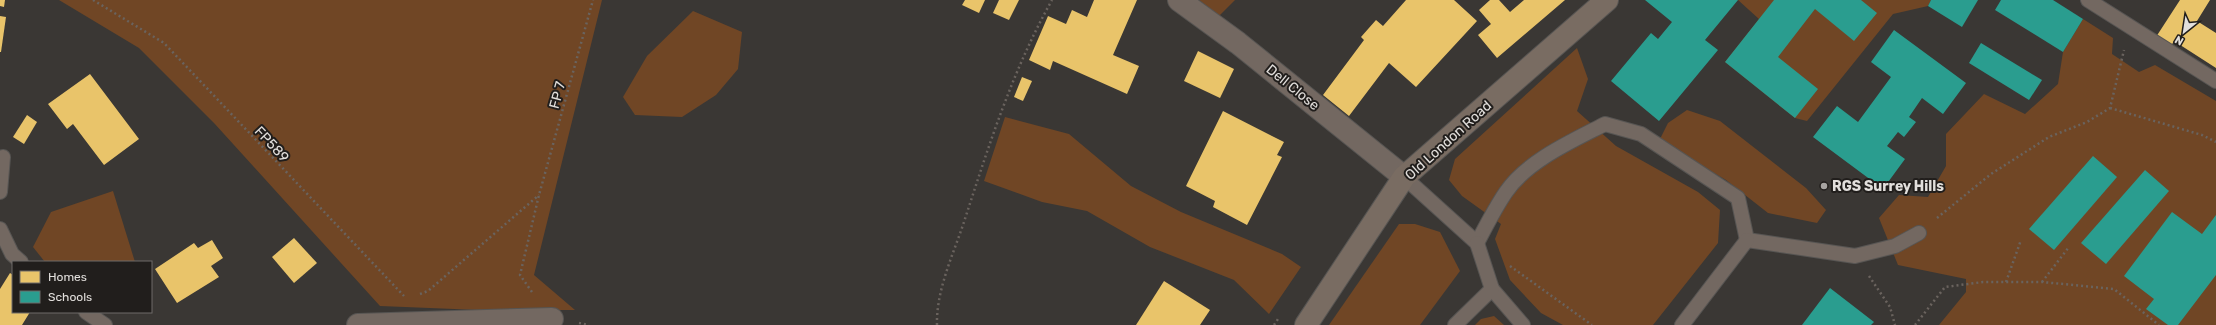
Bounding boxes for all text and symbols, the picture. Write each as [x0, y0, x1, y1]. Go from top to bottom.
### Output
north arrow [2164, 12, 2204, 52]
text: N [2173, 33, 2186, 48]
street label: Dell Close [1263, 61, 1323, 114]
street label: FP 7 [546, 80, 569, 111]
street label: Old London Road [1402, 97, 1495, 184]
street label: FP589 [251, 123, 292, 166]
place label: RGS Surrey Hills [1832, 178, 1944, 195]
marker: RGS Surrey Hills [1819, 181, 1829, 191]
legend [12, 261, 152, 313]
text: Homes [48, 270, 87, 284]
text: Schools [48, 290, 92, 304]

